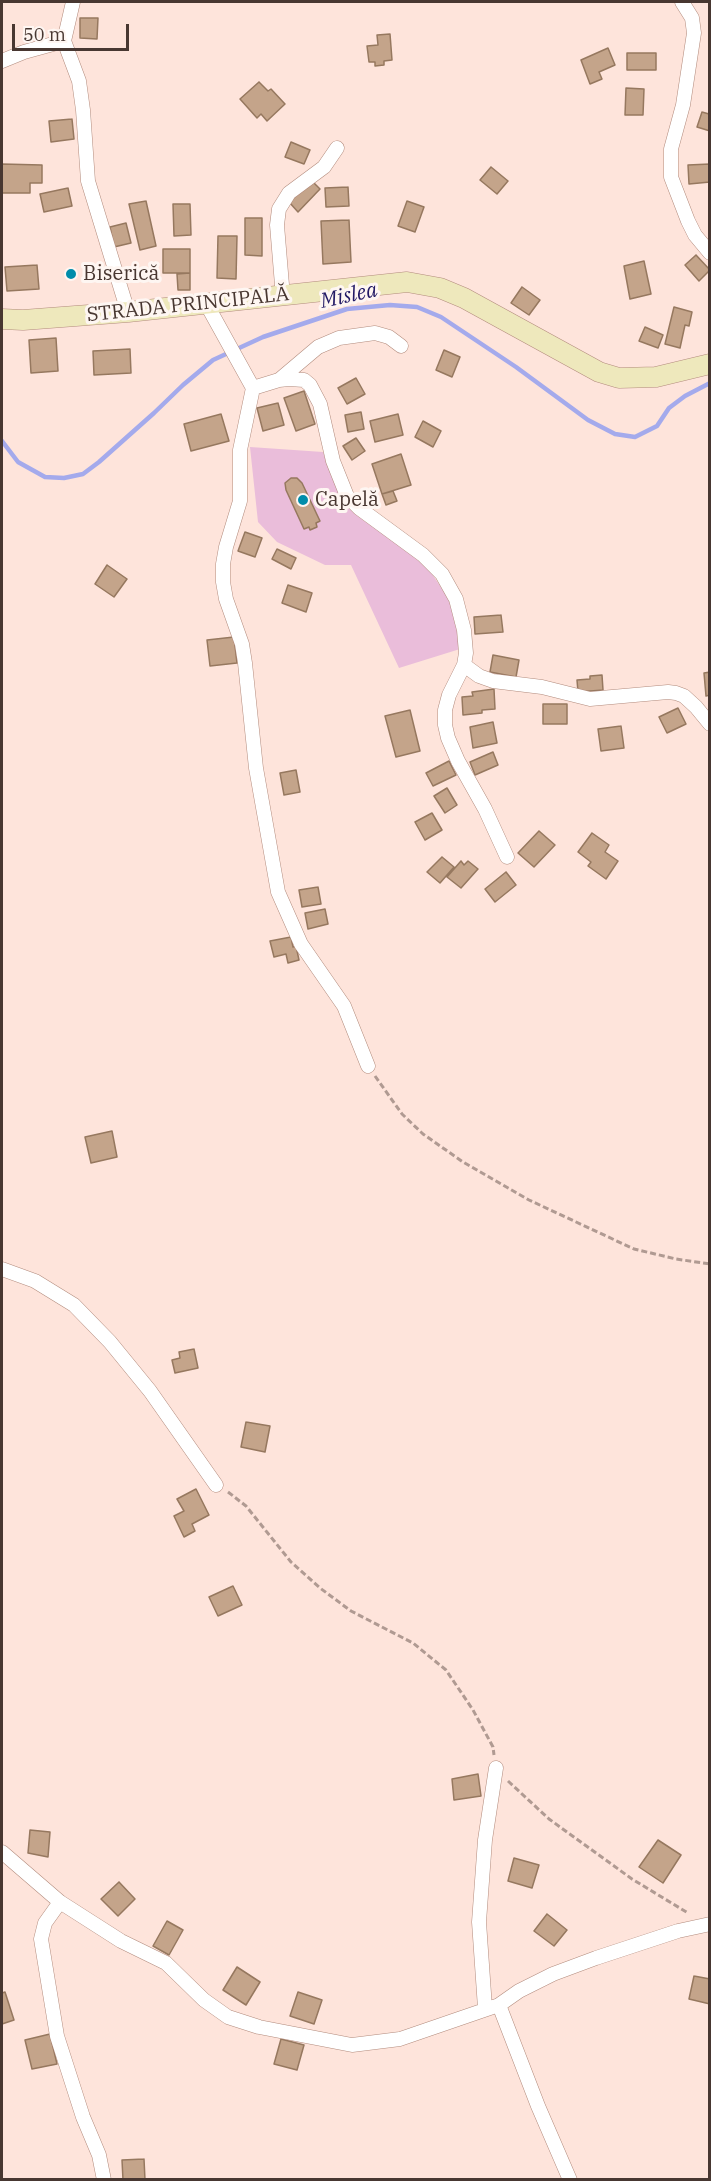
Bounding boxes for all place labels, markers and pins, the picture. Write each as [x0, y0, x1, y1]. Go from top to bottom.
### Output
place label: Biserică [83, 262, 160, 286]
marker: Biserică [64, 267, 78, 281]
place label: Capelă [315, 488, 379, 512]
marker: Capelă [296, 493, 310, 507]

